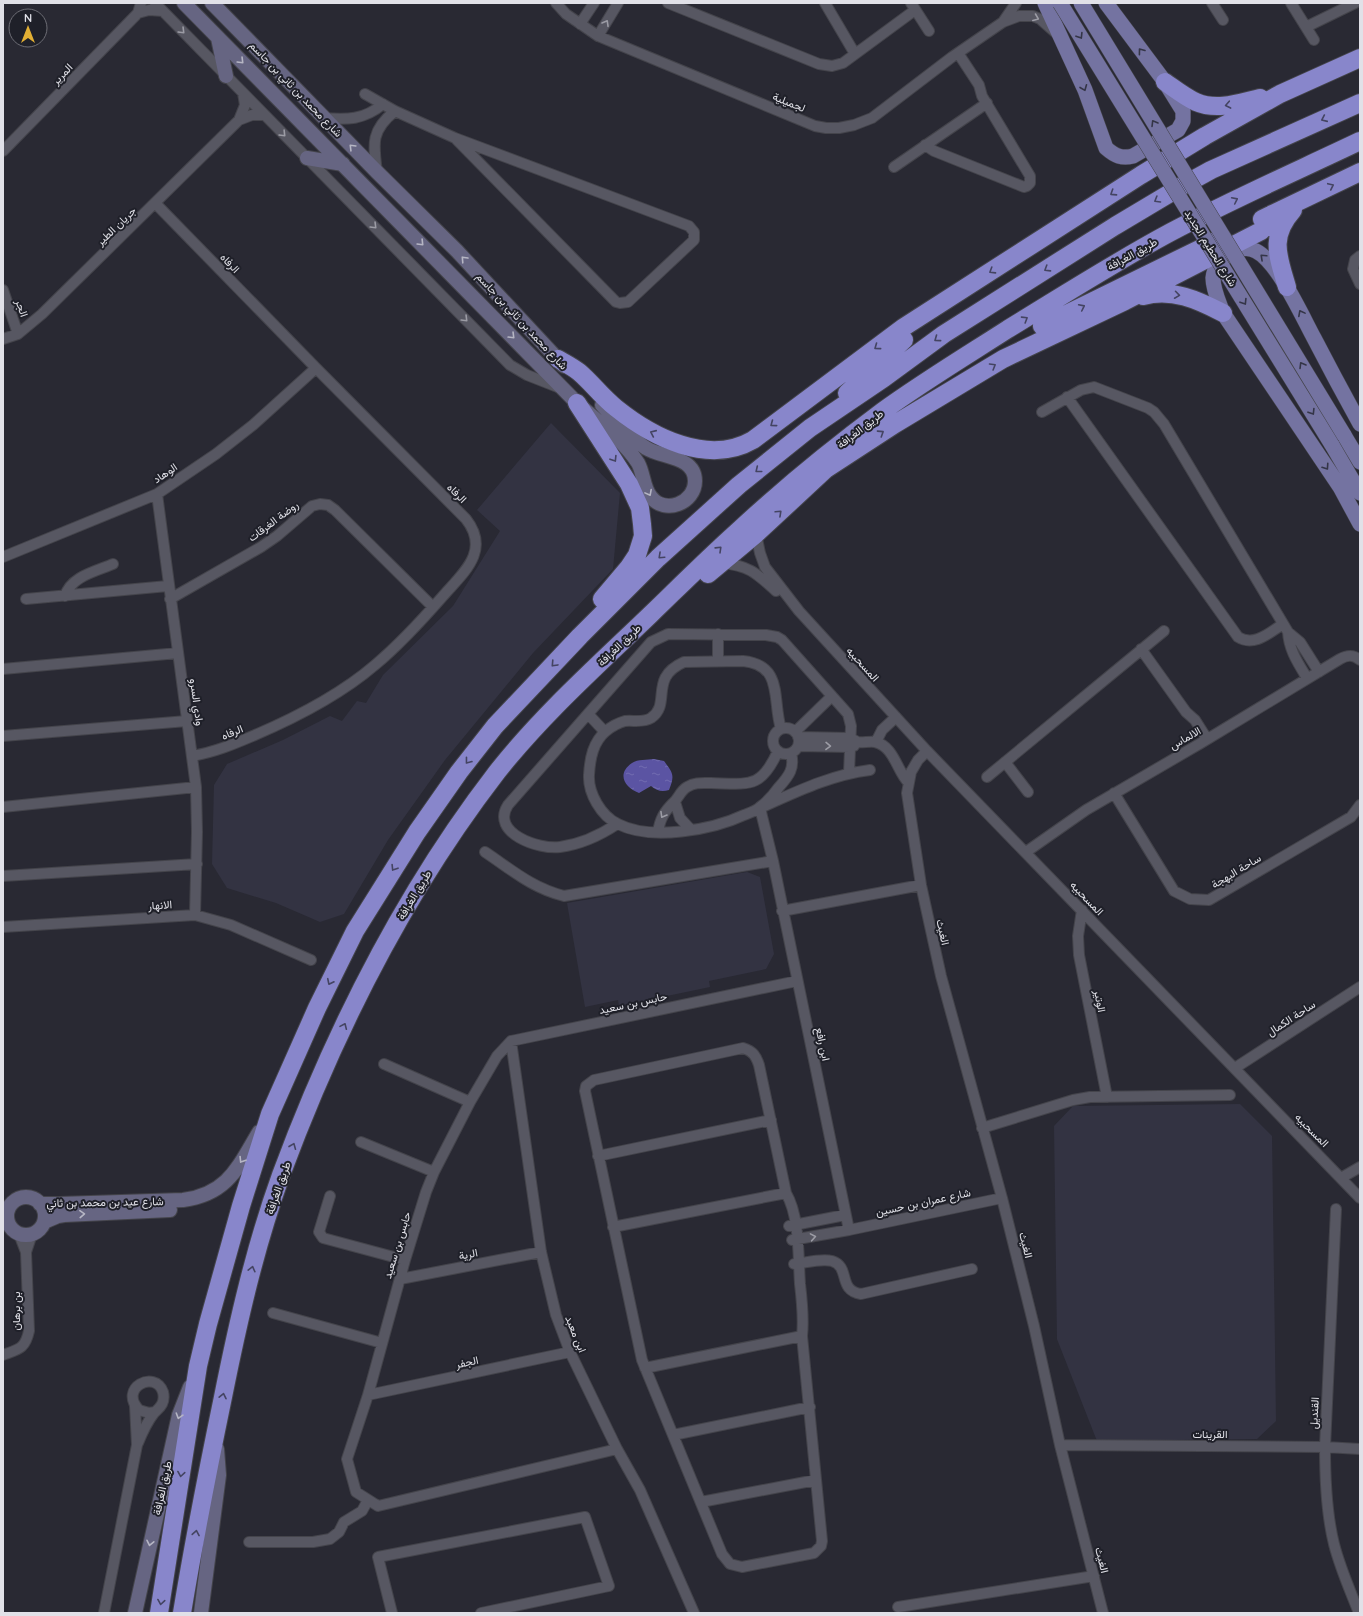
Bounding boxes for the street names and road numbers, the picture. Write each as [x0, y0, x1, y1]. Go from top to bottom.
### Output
street label: شارع محمد بن ثاني بن جاسم [244, 38, 346, 142]
street label: المرير [48, 60, 75, 88]
street label: لجميلية [771, 89, 807, 115]
street label: جريان الطير [92, 204, 139, 249]
street label: شارع الحطيم الجديد [1181, 207, 1240, 290]
street label: طريق الغرافة [1104, 235, 1160, 273]
street label: الرفاه [217, 250, 243, 276]
street label: شارع محمد بن ثاني بن جاسم [471, 270, 571, 375]
street label: الجر [12, 297, 31, 319]
street label: طريق الغرافة [834, 407, 886, 451]
street label: الوهاد [150, 460, 180, 486]
street label: الرفاه [444, 480, 470, 506]
street label: روضة الغرقات [245, 497, 301, 544]
street label: طريق الغرافة [594, 621, 644, 669]
street label: المسحبيه [844, 644, 882, 684]
street label: وادي السرو [184, 678, 207, 727]
street label: الرفاه [219, 721, 245, 743]
street label: الالماس [1167, 723, 1203, 753]
street label: ساحة البهجة [1208, 850, 1264, 891]
street label: طريق الغرافة [394, 868, 434, 922]
street label: المسحبيه [1067, 878, 1107, 918]
street label: الانهار [147, 897, 172, 913]
street label: الغيث [933, 918, 953, 946]
street label: الوتير [1091, 988, 1109, 1013]
street label: حابس بن سعيد [598, 989, 668, 1017]
street label: ساحة الكمال [1264, 997, 1318, 1039]
street label: ابن رافع [812, 1026, 833, 1062]
street label: المسحبيه [1292, 1110, 1332, 1150]
street label: طريق الغرافة [262, 1160, 294, 1216]
street label: شارع عمران بن حسين [874, 1185, 972, 1220]
street label: شارع عيد بن محمد بن ثاني [46, 1194, 164, 1213]
street label: حابس بن سعيد [380, 1210, 414, 1280]
street label: الغيث [1016, 1231, 1036, 1259]
street label: الرية [457, 1245, 479, 1263]
street label: بن برهان [9, 1292, 23, 1330]
street label: ابن معبد [562, 1314, 590, 1354]
street label: الجفر [453, 1353, 480, 1371]
street label: القنديل [1306, 1397, 1322, 1429]
street label: القرينات [1192, 1427, 1228, 1441]
street label: طريق الغرافة [149, 1460, 175, 1516]
street label: الغيث [1092, 1546, 1112, 1574]

